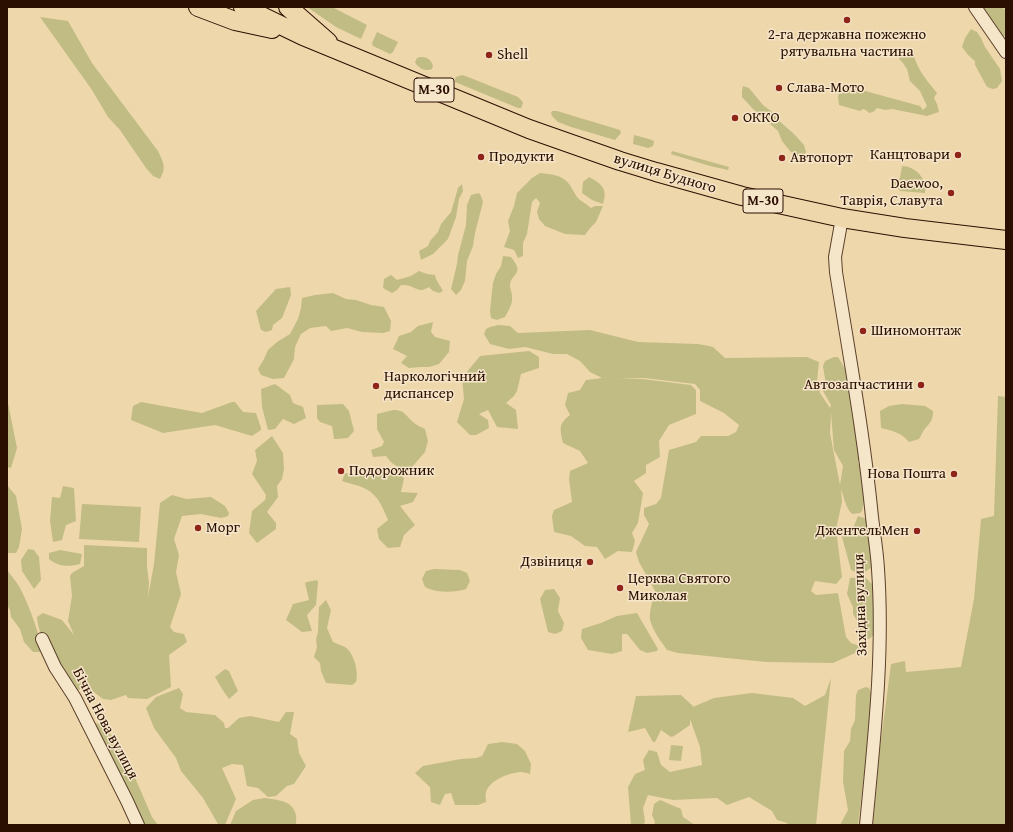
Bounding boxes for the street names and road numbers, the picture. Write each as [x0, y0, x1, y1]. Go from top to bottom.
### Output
road number: М-30 [414, 78, 454, 102]
street label: вулиця Будного [612, 150, 718, 198]
road number: М-30 [743, 189, 783, 213]
street label: Західна вулиця [850, 554, 872, 656]
street label: Бічна Нова вулиця [68, 665, 142, 783]

